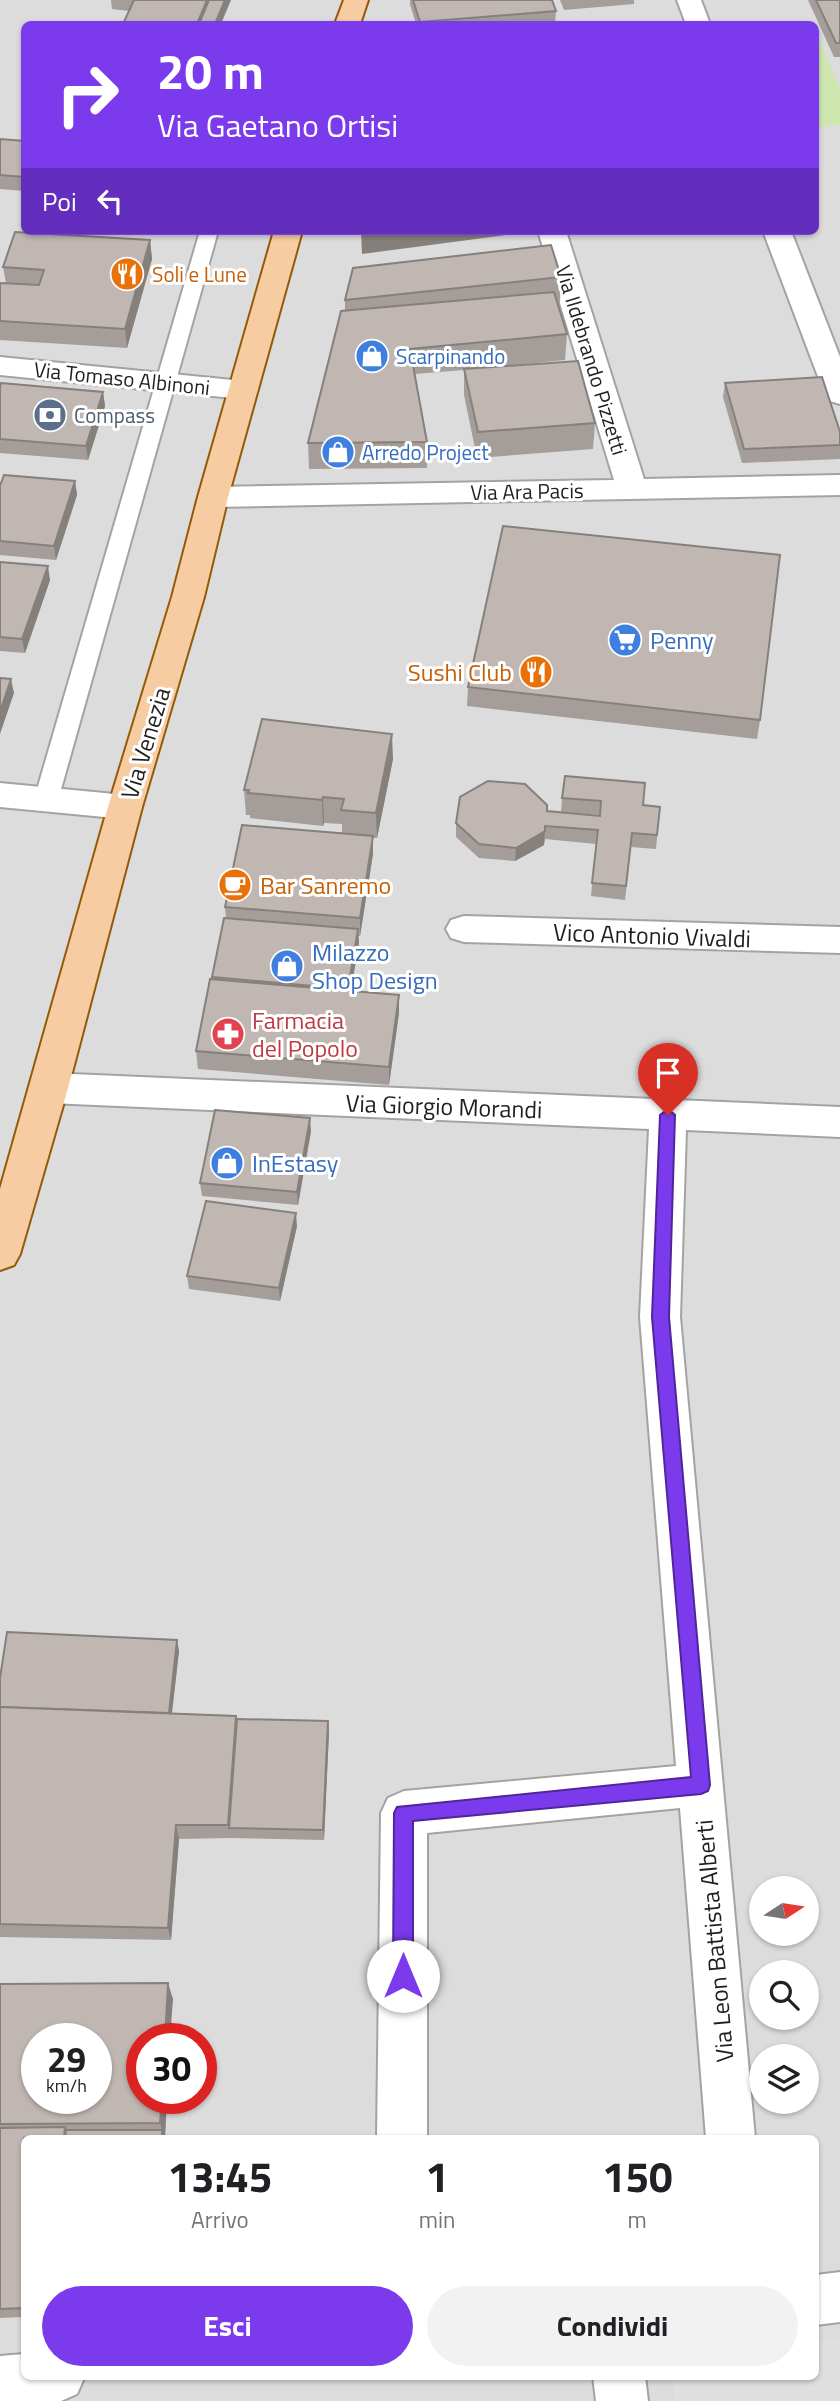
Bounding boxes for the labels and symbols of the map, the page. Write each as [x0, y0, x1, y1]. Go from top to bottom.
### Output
restaurant icon: Soli e Lune [108, 255, 146, 293]
place label: Soli e Lune [152, 258, 247, 290]
street label: Via Ildebrando Pizzetti [548, 261, 636, 459]
shop icon: Scarpinando [353, 337, 391, 375]
place label: Scarpinando [396, 340, 505, 372]
street label: Via Tomaso Albinoni [32, 353, 212, 403]
bank icon: Compass [31, 396, 69, 434]
place label: Compass [74, 399, 155, 431]
shop icon: Arredo Project [319, 433, 357, 471]
place label: Arredo Project [362, 436, 489, 468]
street label: Via Ara Pacis [470, 474, 584, 508]
supermarket icon: Penny [606, 621, 644, 659]
place label: Penny [650, 622, 714, 658]
restaurant icon: Sushi Club [517, 653, 555, 691]
place label: Sushi Club [408, 654, 512, 690]
street label: Via Venezia [111, 683, 179, 803]
cafe icon: Bar Sanremo [216, 866, 254, 904]
place label: Bar Sanremo [260, 867, 391, 903]
street label: Vico Antonio Vivaldi [552, 914, 752, 956]
place label: Milazzo Shop Design [312, 934, 438, 998]
shop icon: Milazzo Shop Design [268, 947, 306, 985]
place label: Farmacia del Popolo [252, 1002, 358, 1066]
pharmacy icon: Farmacia del Popolo [209, 1015, 247, 1053]
pin [638, 1043, 698, 1115]
street label: Via Giorgio Morandi [345, 1085, 543, 1127]
shop icon: InEstasy [208, 1144, 246, 1182]
place label: InEstasy [252, 1145, 339, 1181]
street label: Via Leon Battista Alberti [685, 1818, 743, 2064]
north arrow [749, 1876, 819, 1946]
position arrow [366, 1939, 440, 2013]
speed limit sign: 30 [126, 2023, 217, 2114]

